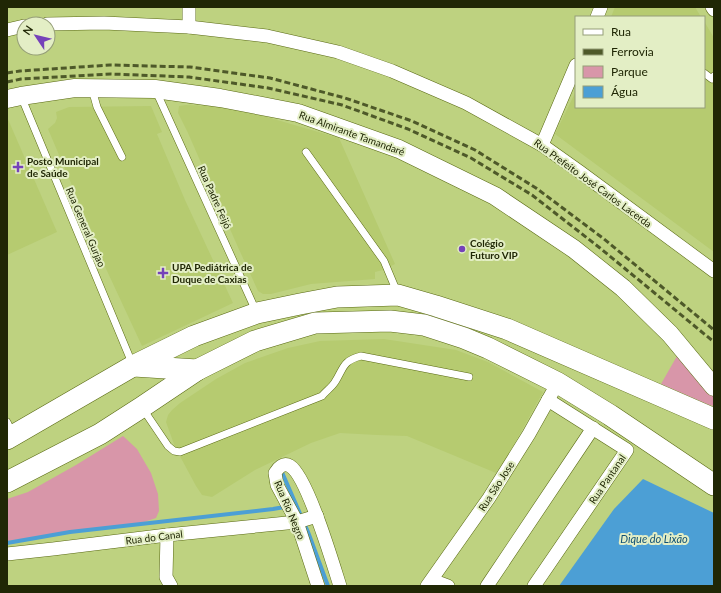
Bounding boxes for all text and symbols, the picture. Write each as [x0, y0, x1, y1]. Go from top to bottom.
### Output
north arrow [16, 16, 56, 56]
legend [575, 16, 705, 108]
text: N [20, 23, 35, 37]
text: Rua [611, 24, 631, 39]
text: Ferrovia [611, 44, 654, 59]
text: Parque [611, 64, 648, 79]
text: Água [611, 84, 638, 99]
street label: Rua Almirante Tamandaré [298, 108, 406, 158]
street label: Rua Prefeito José Carlos Lacerda [532, 136, 654, 230]
place label: Posto Municipal de Saúde [27, 155, 99, 179]
marker: Posto Municipal de Saúde [12, 161, 24, 173]
street label: Rua Padre Feijó [196, 164, 234, 231]
street label: Rua General Gurjao [64, 185, 108, 269]
place label: Colégio Futuro VIP [470, 237, 518, 261]
marker: Colégio Futuro VIP [457, 244, 467, 254]
place label: UPA Pediátrica de Duque de Caxias [172, 261, 253, 285]
marker: UPA Pediátrica de Duque de Caxias [157, 267, 169, 279]
street label: Rua Pantanal [586, 452, 628, 506]
street label: Rua Sāo Jose [476, 459, 516, 513]
street label: Rua Rio Negro [272, 479, 308, 542]
street label: Rua do Canal [125, 528, 183, 546]
water label: Dique do Lixão [620, 532, 688, 545]

